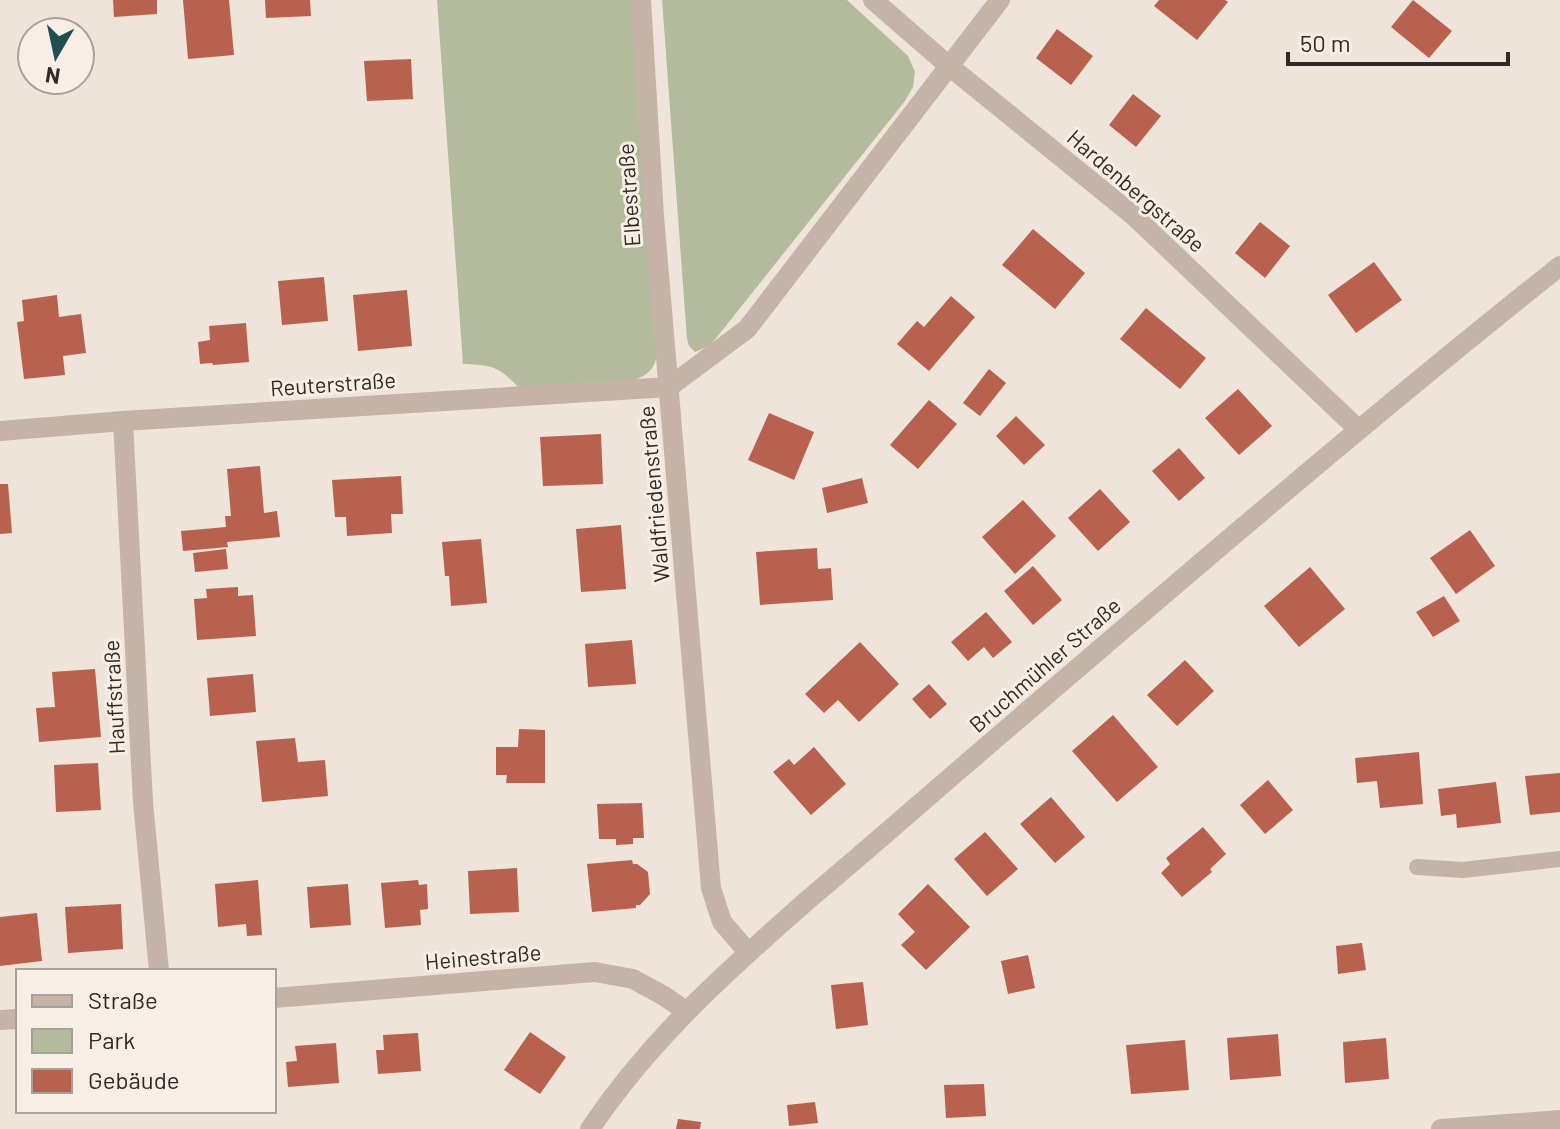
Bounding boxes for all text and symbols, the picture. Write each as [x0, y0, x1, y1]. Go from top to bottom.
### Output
north arrow [16, 16, 96, 96]
scale bar [1288, 16, 1508, 66]
text: 50 m [1300, 28, 1351, 57]
text: N [43, 63, 62, 91]
street label: Hardenbergstraße [1063, 123, 1211, 257]
street label: Elbestraße [611, 143, 645, 248]
street label: Reuterstraße [269, 366, 397, 400]
street label: Waldfriedenstraße [632, 405, 674, 583]
street label: Bruchmühler Straße [963, 591, 1125, 737]
street label: Hauffstraße [97, 639, 129, 755]
street label: Heinestraße [424, 938, 542, 974]
legend [16, 969, 276, 1113]
text: Straße [88, 985, 158, 1014]
text: Park [88, 1025, 135, 1054]
text: Gebäude [88, 1065, 180, 1094]

